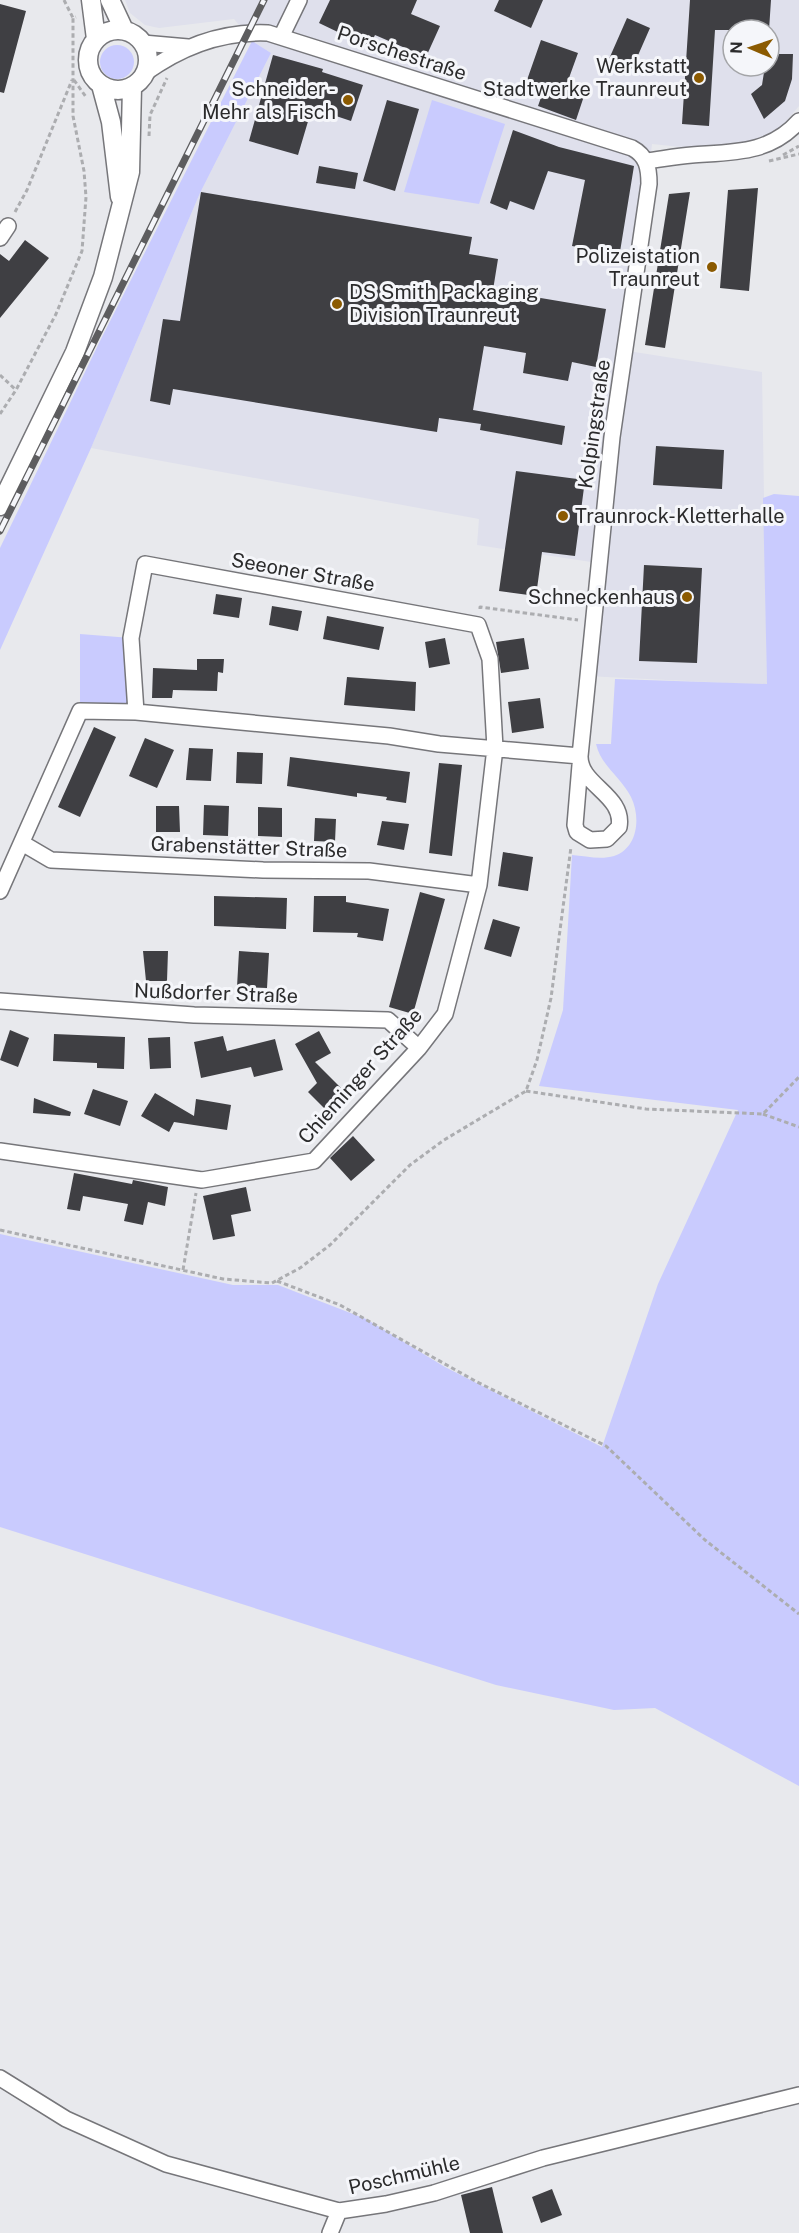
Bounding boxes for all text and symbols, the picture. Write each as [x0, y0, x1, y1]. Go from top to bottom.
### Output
north arrow [721, 18, 781, 78]
street label: Porschestraße [334, 21, 470, 85]
text: N [727, 41, 746, 54]
place label: Werkstatt Stadtwerke Traunreut [483, 54, 687, 101]
marker: Werkstatt Stadtwerke Traunreut [692, 71, 706, 85]
place label: Schneider - Mehr als Fisch [202, 77, 336, 124]
marker: Schneider - Mehr als Fisch [341, 93, 355, 107]
place label: Polizeistation Traunreut [576, 244, 700, 291]
marker: Polizeistation Traunreut [705, 260, 719, 274]
place label: DS Smith Packaging Division Traunreut [349, 280, 539, 327]
marker: DS Smith Packaging Division Traunreut [330, 297, 344, 311]
street label: Kolpingstraße [573, 358, 615, 490]
place label: Traunrock-Kletterhalle [575, 504, 785, 528]
marker: Traunrock-Kletterhalle [556, 509, 570, 523]
street label: Seeoner Straße [229, 548, 377, 596]
place label: Schneckenhaus [528, 585, 675, 609]
marker: Schneckenhaus [680, 590, 694, 604]
street label: Grabenstätter Straße [150, 832, 348, 862]
street label: Nußdorfer Straße [134, 978, 298, 1008]
street label: Chieminger Straße [293, 1003, 427, 1149]
street label: Poschmühle [346, 2151, 462, 2199]

